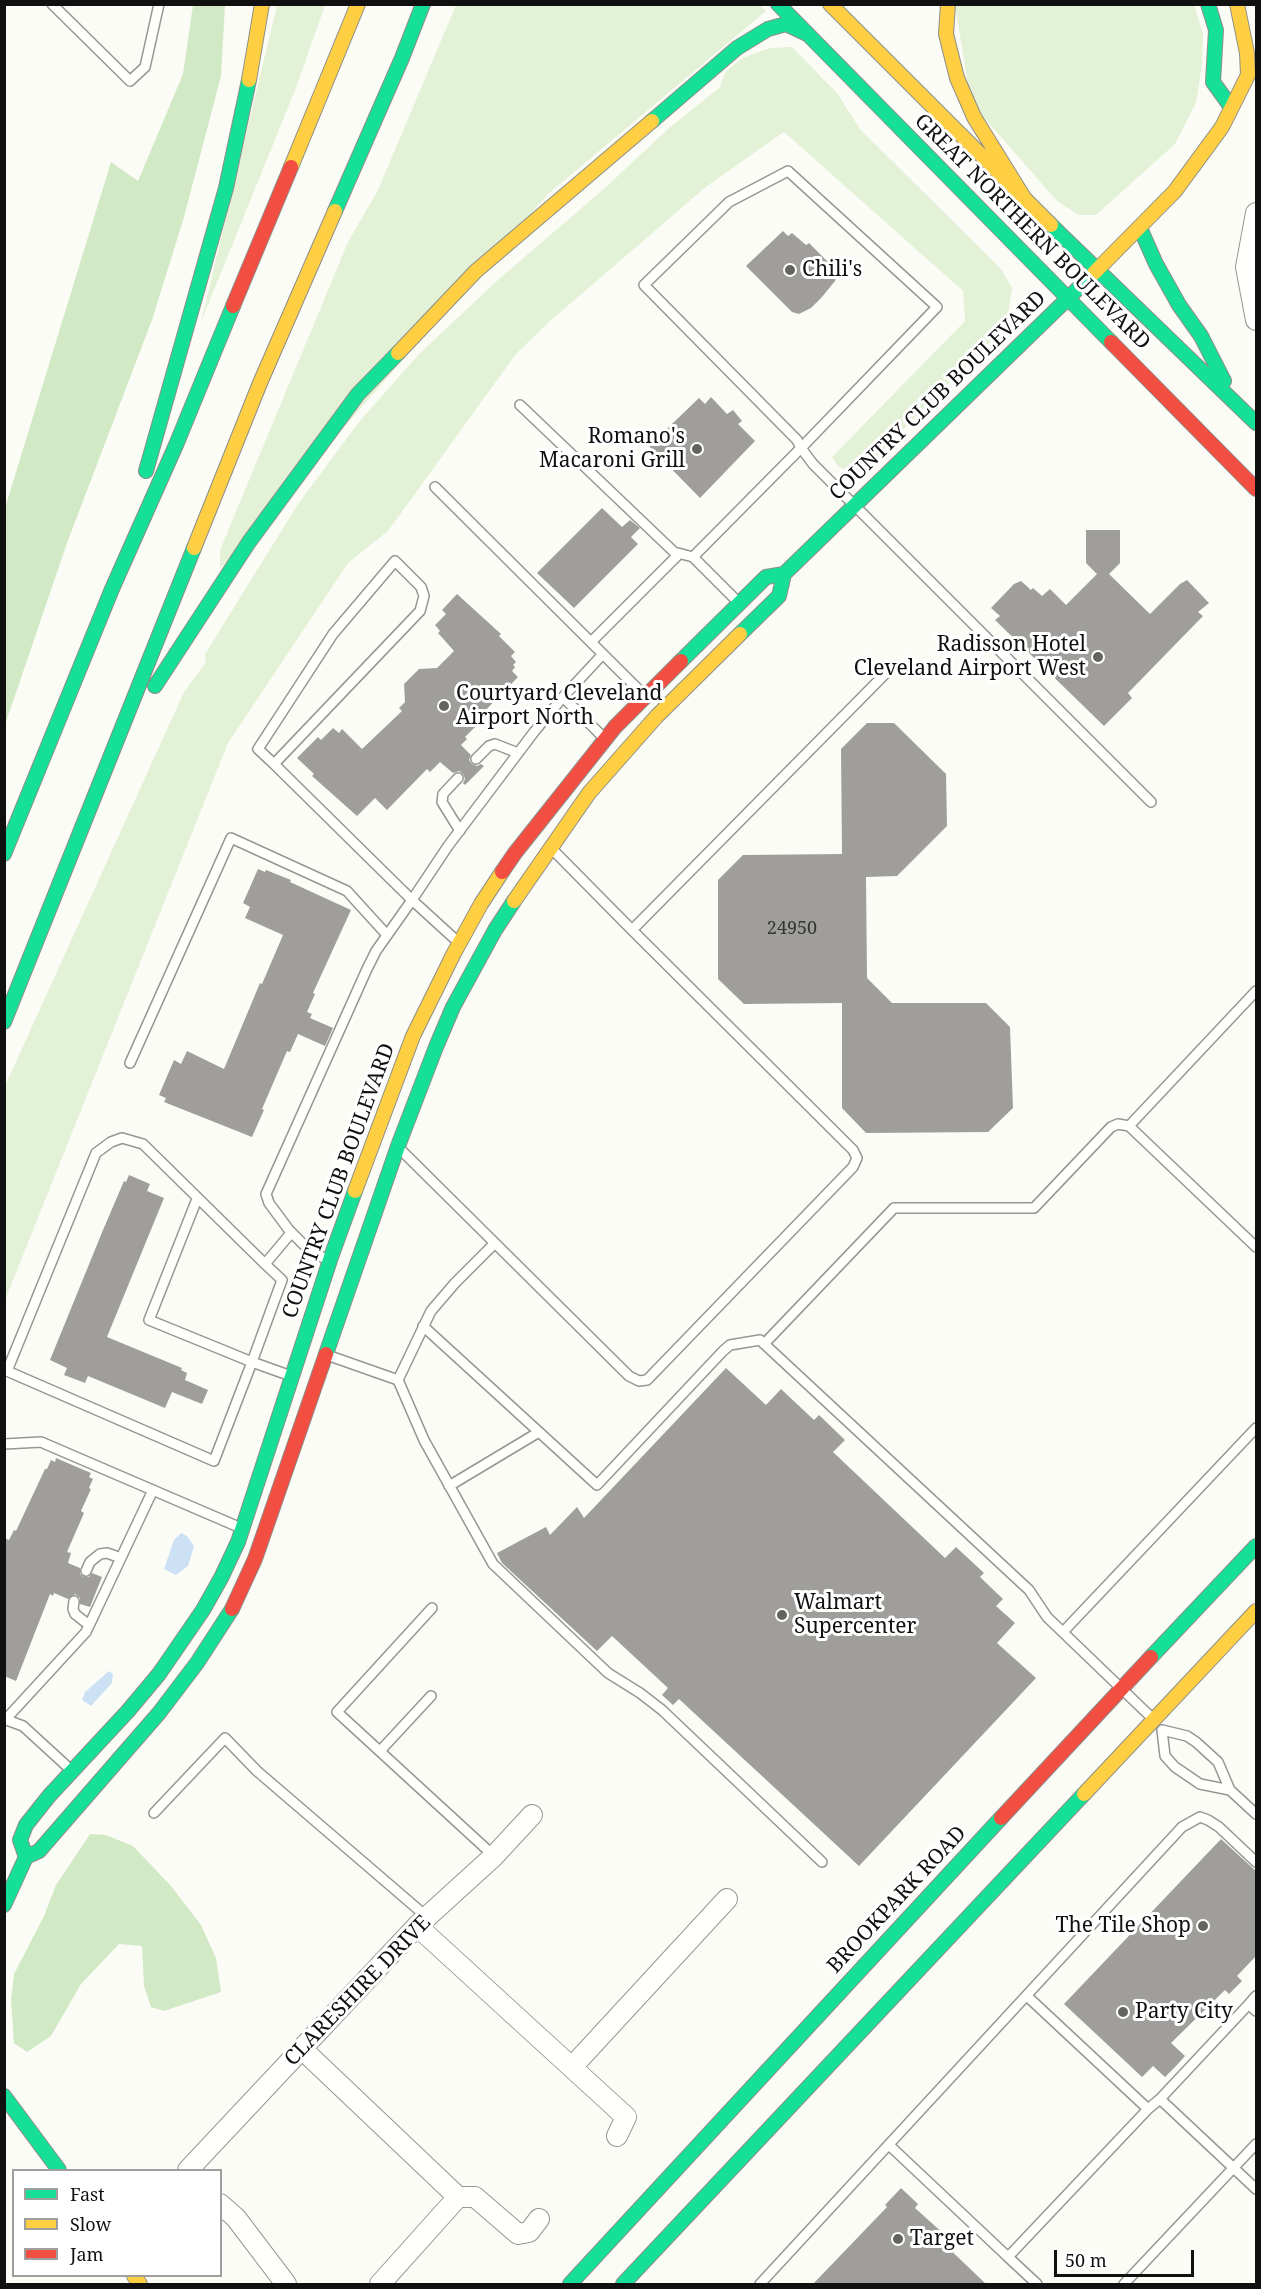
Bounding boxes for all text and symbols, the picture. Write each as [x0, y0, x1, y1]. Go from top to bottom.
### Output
street label: GREAT NORTHERN BOULEVARD [909, 109, 1155, 355]
place label: Chili's [802, 257, 862, 283]
marker: Chili's [783, 263, 797, 277]
street label: COUNTRY CLUB BOULEVARD [825, 286, 1051, 506]
place label: Romano's Macaroni Grill [539, 424, 685, 474]
marker: Romano's Macaroni Grill [690, 442, 704, 456]
place label: Radisson Hotel Cleveland Airport West [854, 632, 1086, 682]
marker: Radisson Hotel Cleveland Airport West [1091, 650, 1105, 664]
place label: Courtyard Cleveland Airport North [456, 681, 662, 731]
marker: Courtyard Cleveland Airport North [437, 699, 451, 713]
house number: 24950 [767, 918, 817, 940]
street label: COUNTRY CLUB BOULEVARD [277, 1040, 401, 1322]
place label: Walmart Supercenter [794, 1590, 916, 1640]
marker: Walmart Supercenter [775, 1608, 789, 1622]
street label: BROOKPARK ROAD [822, 1821, 972, 1979]
street label: CLARESHIRE DRIVE [280, 1910, 436, 2072]
place label: The Tile Shop [1056, 1913, 1191, 1939]
marker: The Tile Shop [1196, 1919, 1210, 1933]
place label: Party City [1135, 1999, 1233, 2025]
marker: Party City [1116, 2005, 1130, 2019]
legend [12, 2169, 222, 2277]
text: Fast [70, 2182, 105, 2206]
text: Slow [70, 2212, 111, 2236]
place label: Target [910, 2226, 974, 2252]
marker: Target [891, 2232, 905, 2246]
scale bar [1057, 2238, 1196, 2276]
text: Jam [70, 2242, 104, 2266]
text: 50 m [1065, 2248, 1107, 2272]

